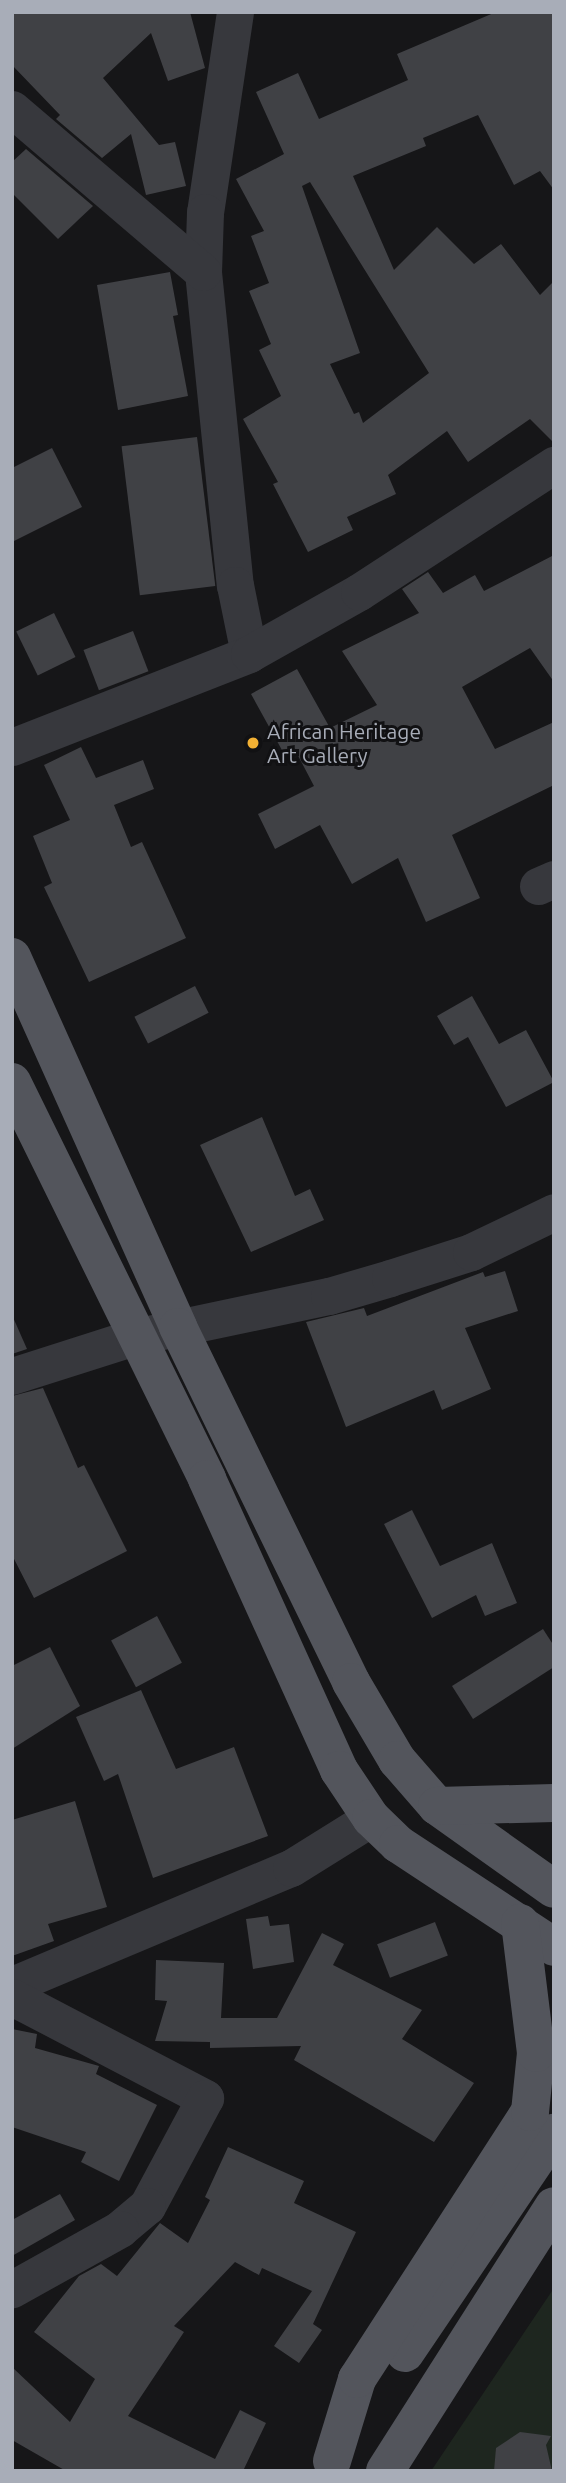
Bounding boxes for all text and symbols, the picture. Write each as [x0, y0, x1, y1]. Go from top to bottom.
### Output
place label: African Heritage Art Gallery [267, 718, 421, 768]
marker: African Heritage Art Gallery [245, 735, 261, 751]

